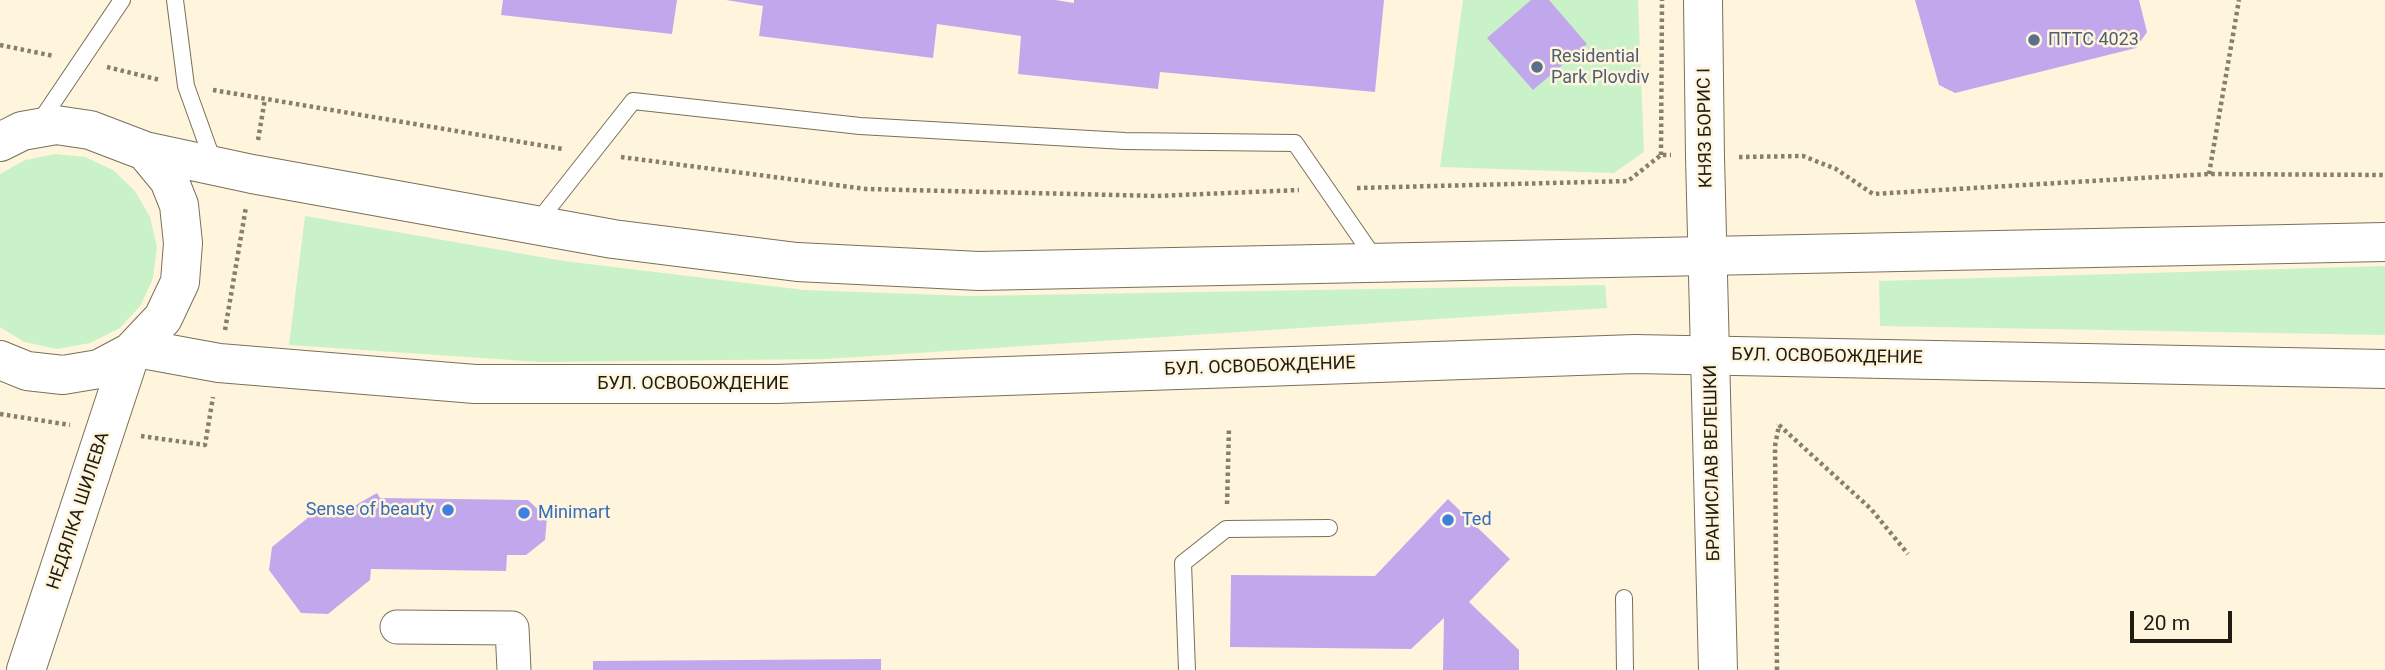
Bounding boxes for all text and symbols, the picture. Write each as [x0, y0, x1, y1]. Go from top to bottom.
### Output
place label: ПТТС 4023 [2048, 29, 2139, 51]
marker: ПТТС 4023 [2026, 32, 2042, 48]
place label: Residential Park Plovdiv [1551, 46, 1649, 88]
marker: Residential Park Plovdiv [1529, 59, 1545, 75]
street label: КНЯЗ БОРИС I [1694, 68, 1718, 188]
street label: БУЛ. ОСВОБОЖДЕНИЕ [1731, 345, 1923, 369]
street label: БУЛ. ОСВОБОЖДЕНИЕ [1164, 353, 1356, 381]
street label: БРАНИСЛАВ ВЕЛЕШКИ [1700, 364, 1726, 562]
street label: БУЛ. ОСВОБОЖДЕНИЕ [597, 373, 789, 395]
street label: НЕДЯЛКА ШИЛЕВА [43, 429, 115, 593]
place label: Sense of beauty [306, 499, 434, 521]
marker: Sense of beauty [440, 502, 456, 518]
place label: Minimart [538, 502, 610, 524]
marker: Minimart [516, 505, 532, 521]
place label: Ted [1462, 509, 1492, 531]
marker: Ted [1440, 512, 1456, 528]
scale bar [2133, 596, 2234, 640]
text: 20 m [2143, 611, 2190, 635]

